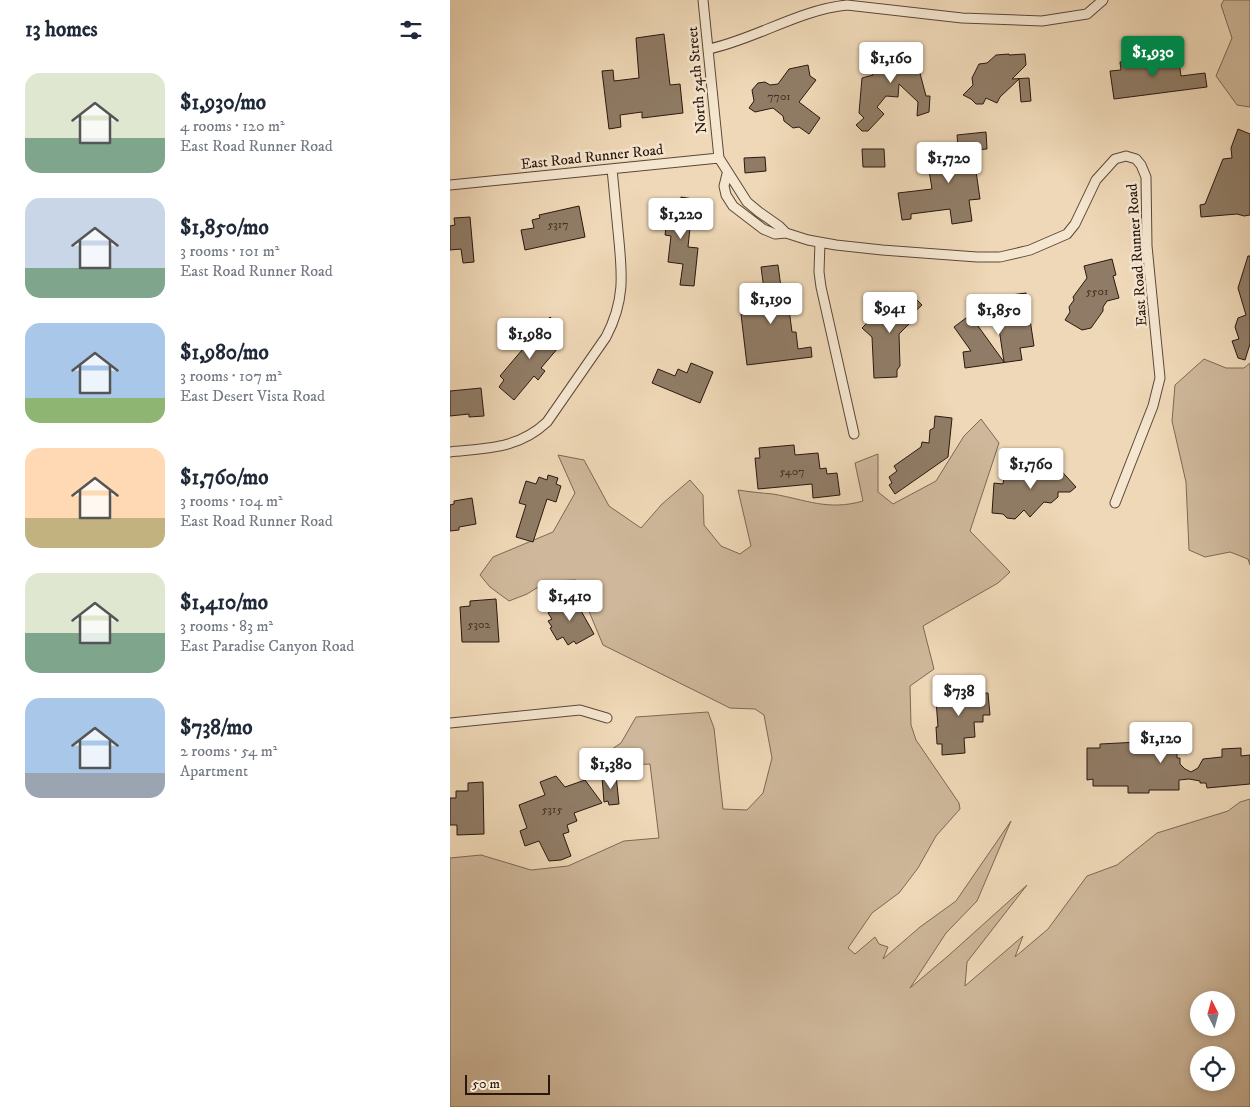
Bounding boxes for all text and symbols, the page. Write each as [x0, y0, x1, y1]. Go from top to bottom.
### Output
icon: filters [397, 16, 425, 44]
text: 13 homes [25, 17, 98, 43]
street label: North 54th Street [683, 25, 711, 134]
pin: $1,930 [1112, 36, 1194, 78]
pin: $1,160 [850, 42, 932, 84]
text: $1,930 [1132, 42, 1174, 62]
text: $1,160 [870, 48, 912, 68]
house number: 7701 [767, 89, 791, 104]
text: $1,930/mo [180, 90, 266, 116]
icon: home [65, 93, 125, 153]
text: 4 rooms · 120 m² [180, 116, 285, 136]
text: East Road Runner Road [180, 136, 333, 156]
street label: East Road Runner Road [520, 140, 665, 174]
pin: $1,720 [908, 142, 990, 184]
text: $1,720 [928, 148, 970, 168]
street label: East Road Runner Road [1122, 182, 1151, 327]
pin: $1,220 [640, 198, 722, 240]
text: $1,220 [659, 204, 703, 224]
text: $1,850/mo [180, 215, 269, 241]
house number: 5317 [547, 217, 569, 232]
icon: home [65, 218, 125, 278]
text: 3 rooms · 101 m² [180, 241, 279, 261]
text: East Road Runner Road [180, 261, 333, 281]
pin: $1,190 [730, 282, 812, 325]
house number: 5501 [1086, 284, 1108, 299]
text: $1,190 [750, 289, 792, 309]
pin: $941 [860, 292, 920, 334]
pin: $1,850 [958, 294, 1040, 336]
text: $941 [874, 298, 906, 318]
text: $1,850 [977, 300, 1021, 320]
pin: $1,980 [489, 318, 571, 360]
text: $1,980 [508, 324, 552, 344]
text: $1,980/mo [180, 340, 269, 366]
icon: home [65, 343, 125, 403]
text: 3 rooms · 107 m² [180, 366, 282, 386]
text: East Desert Vista Road [180, 386, 325, 406]
pin: $1,760 [990, 448, 1072, 490]
text: $1,760 [1009, 454, 1053, 474]
house number: 5407 [779, 464, 805, 479]
text: $1,760/mo [180, 465, 268, 491]
icon: home [65, 468, 125, 528]
text: 3 rooms · 104 m² [180, 491, 283, 511]
text: East Road Runner Road [180, 511, 333, 531]
pin: $1,410 [529, 580, 611, 622]
text: $1,410 [549, 586, 591, 606]
text: $1,410/mo [180, 590, 268, 616]
icon: home [65, 593, 125, 653]
text: 3 rooms · 83 m² [180, 616, 273, 636]
house number: 5302 [468, 617, 491, 632]
text: East Paradise Canyon Road [180, 636, 354, 656]
pin: $738 [929, 674, 989, 717]
text: $738 [943, 681, 975, 701]
text: $738/mo [180, 715, 253, 741]
icon: home [65, 718, 125, 778]
pin: $1,120 [1120, 722, 1202, 764]
text: $1,120 [1140, 728, 1182, 748]
text: 2 rooms · 54 m² [180, 741, 277, 761]
pin: $1,380 [570, 748, 652, 790]
text: $1,380 [590, 754, 632, 774]
text: Apartment [180, 761, 248, 781]
house number: 5315 [542, 802, 562, 817]
north arrow [1190, 991, 1235, 1036]
map controls [1190, 991, 1235, 1091]
button: locate [1190, 1046, 1235, 1091]
scale bar [465, 1072, 550, 1095]
text: 50 m [472, 1075, 500, 1093]

